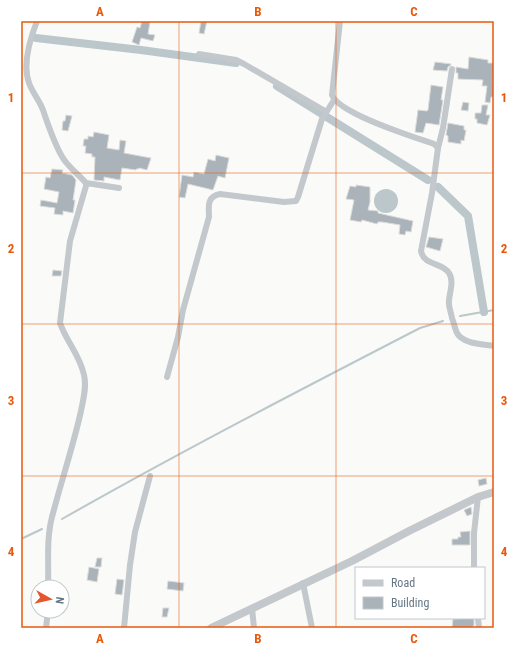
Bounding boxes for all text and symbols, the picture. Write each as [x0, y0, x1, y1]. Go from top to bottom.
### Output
text: A [96, 4, 104, 19]
text: B [254, 4, 262, 19]
text: C [410, 4, 418, 19]
text: 1 [8, 90, 14, 105]
text: 1 [501, 90, 507, 105]
text: 2 [8, 241, 15, 256]
text: 2 [501, 241, 508, 256]
text: 3 [8, 393, 14, 408]
text: 3 [501, 393, 507, 408]
text: 4 [8, 544, 15, 559]
text: 4 [501, 544, 508, 559]
legend [355, 567, 485, 619]
text: Road [391, 576, 415, 590]
north arrow [30, 579, 70, 619]
text: N [52, 596, 66, 605]
text: Building [391, 596, 429, 610]
text: A [96, 631, 104, 646]
text: B [254, 631, 262, 646]
text: C [410, 631, 418, 646]

